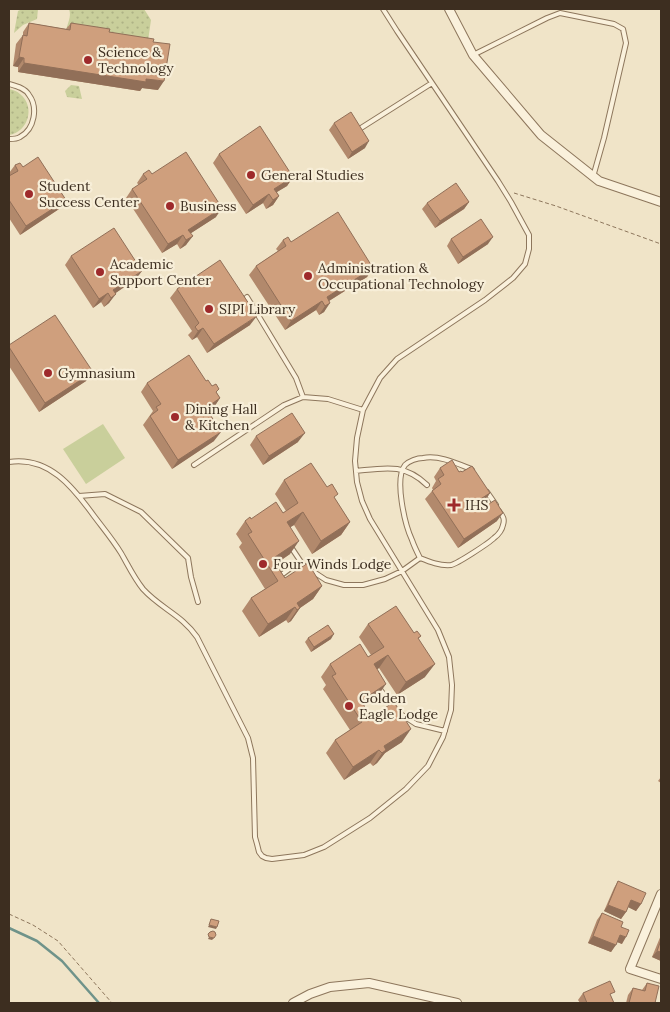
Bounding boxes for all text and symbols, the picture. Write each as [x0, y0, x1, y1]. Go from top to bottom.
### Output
place label: Science & Technology [98, 43, 174, 77]
marker: Science & Technology [82, 54, 94, 66]
place label: General Studies [261, 166, 364, 184]
marker: General Studies [245, 169, 257, 181]
place label: Student Success Center [39, 177, 139, 211]
marker: Student Success Center [23, 188, 35, 200]
place label: Business [180, 197, 236, 215]
marker: Business [164, 200, 176, 212]
place label: Academic Support Center [109, 255, 211, 289]
place label: Administration & Occupational Technology [317, 259, 485, 293]
marker: Academic Support Center [94, 266, 106, 278]
marker: Administration & Occupational Technology [302, 270, 314, 282]
place label: SIPI Library [219, 300, 296, 318]
marker: SIPI Library [203, 303, 215, 315]
place label: Gymnasium [58, 364, 136, 382]
marker: Gymnasium [42, 367, 54, 379]
place label: Dining Hall & Kitchen [185, 400, 258, 434]
marker: Dining Hall & Kitchen [169, 411, 181, 423]
place label: IHS [465, 496, 489, 514]
marker: IHS [447, 498, 461, 512]
place label: Four Winds Lodge [273, 555, 392, 573]
marker: Four Winds Lodge [257, 558, 269, 570]
place label: Golden Eagle Lodge [359, 689, 438, 723]
marker: Golden Eagle Lodge [343, 700, 355, 712]

